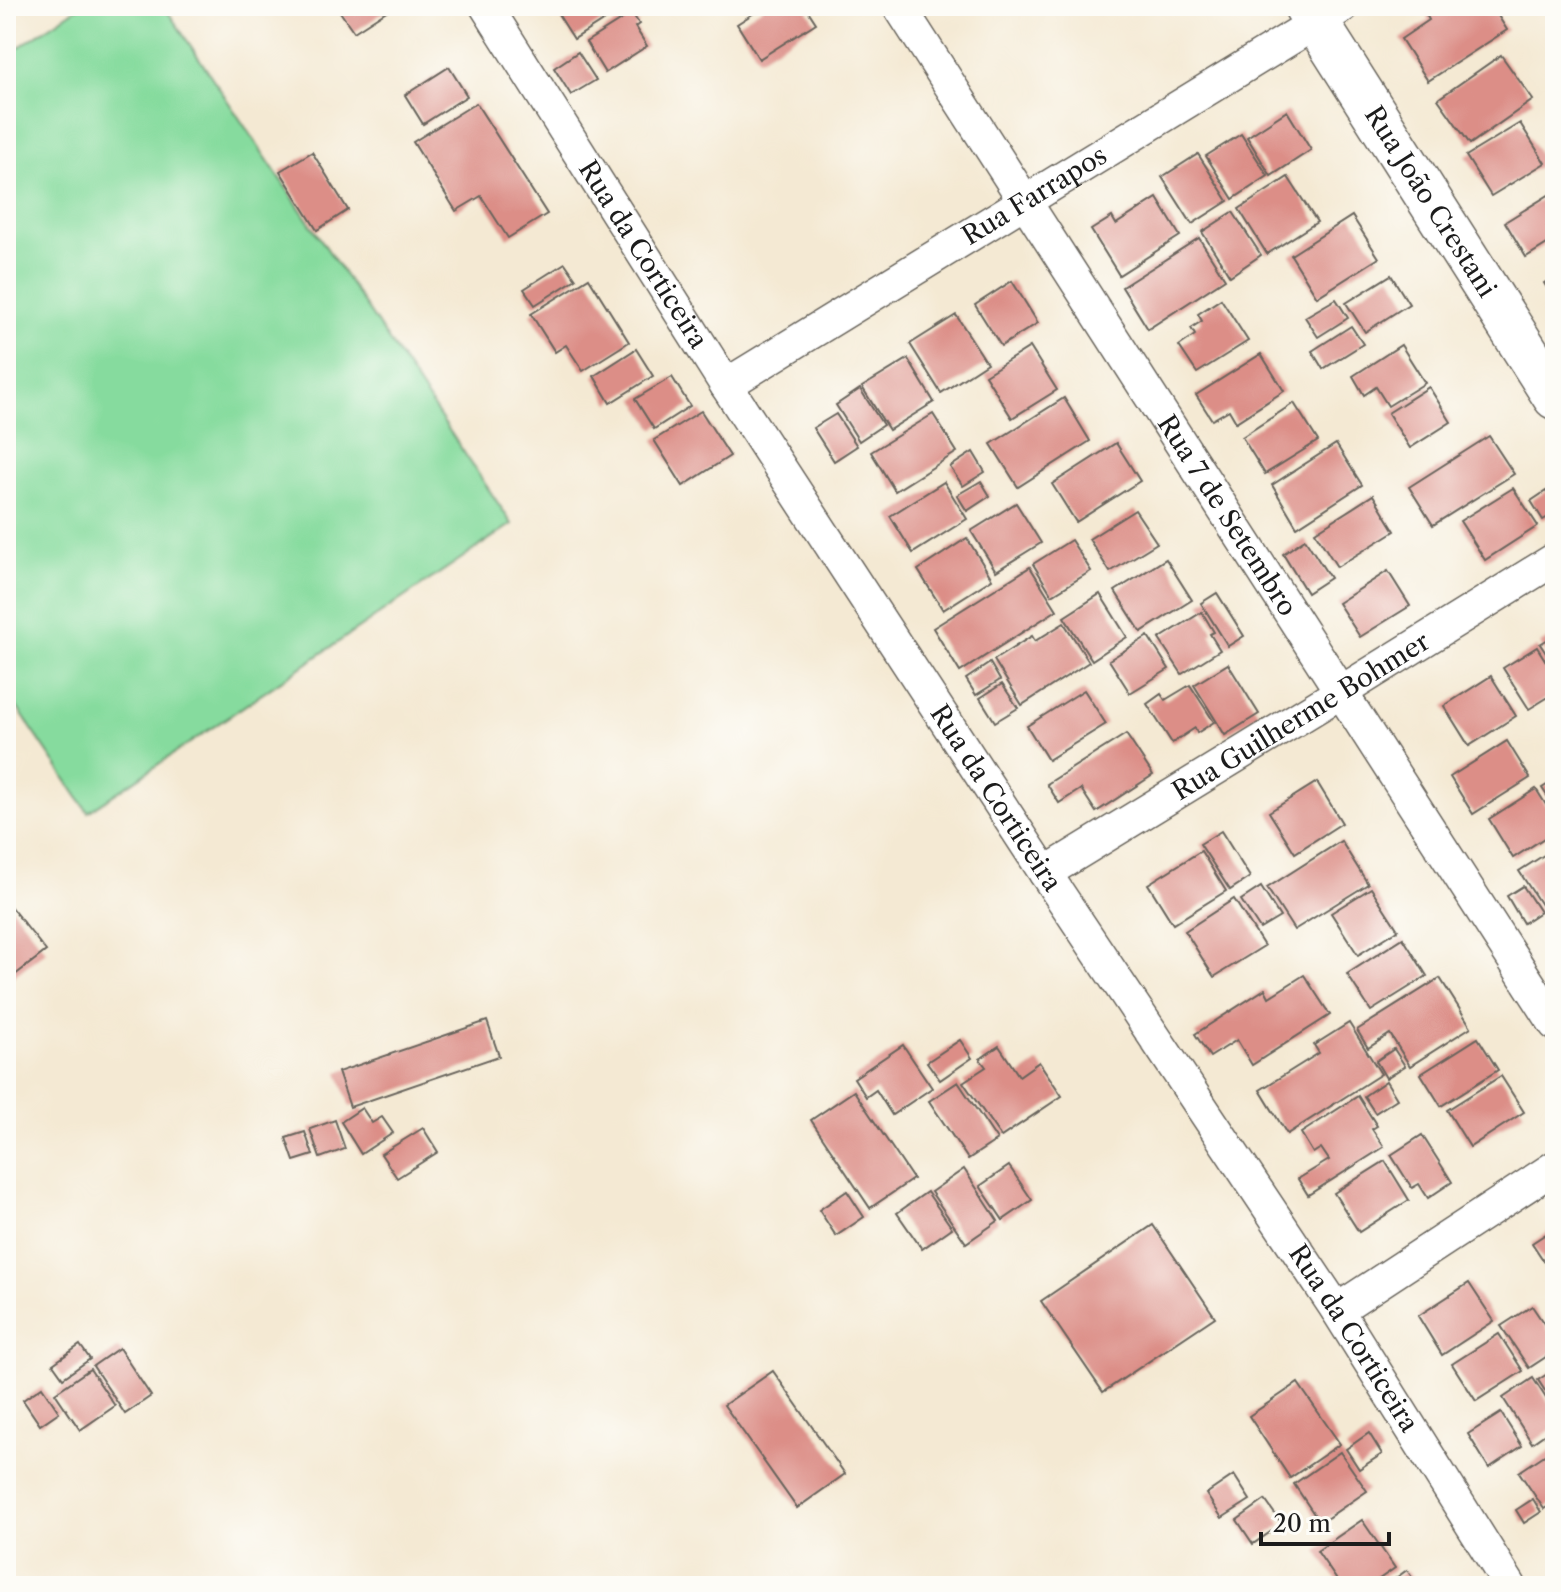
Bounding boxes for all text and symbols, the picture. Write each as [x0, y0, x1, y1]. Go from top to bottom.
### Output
street label: Rua João Crestani [1358, 100, 1503, 303]
street label: Rua Farrapos [956, 139, 1113, 252]
street label: Rua da Corticeira [572, 154, 715, 355]
street label: Rua 7 de Setembro [1151, 409, 1304, 622]
street label: Rua Guilherme Bohmer [1166, 625, 1435, 807]
street label: Rua da Corticeira [923, 699, 1069, 898]
street label: Rua da Corticeira [1282, 1238, 1426, 1438]
scale bar [1261, 1496, 1389, 1546]
text: 20 m [1273, 1509, 1331, 1538]

